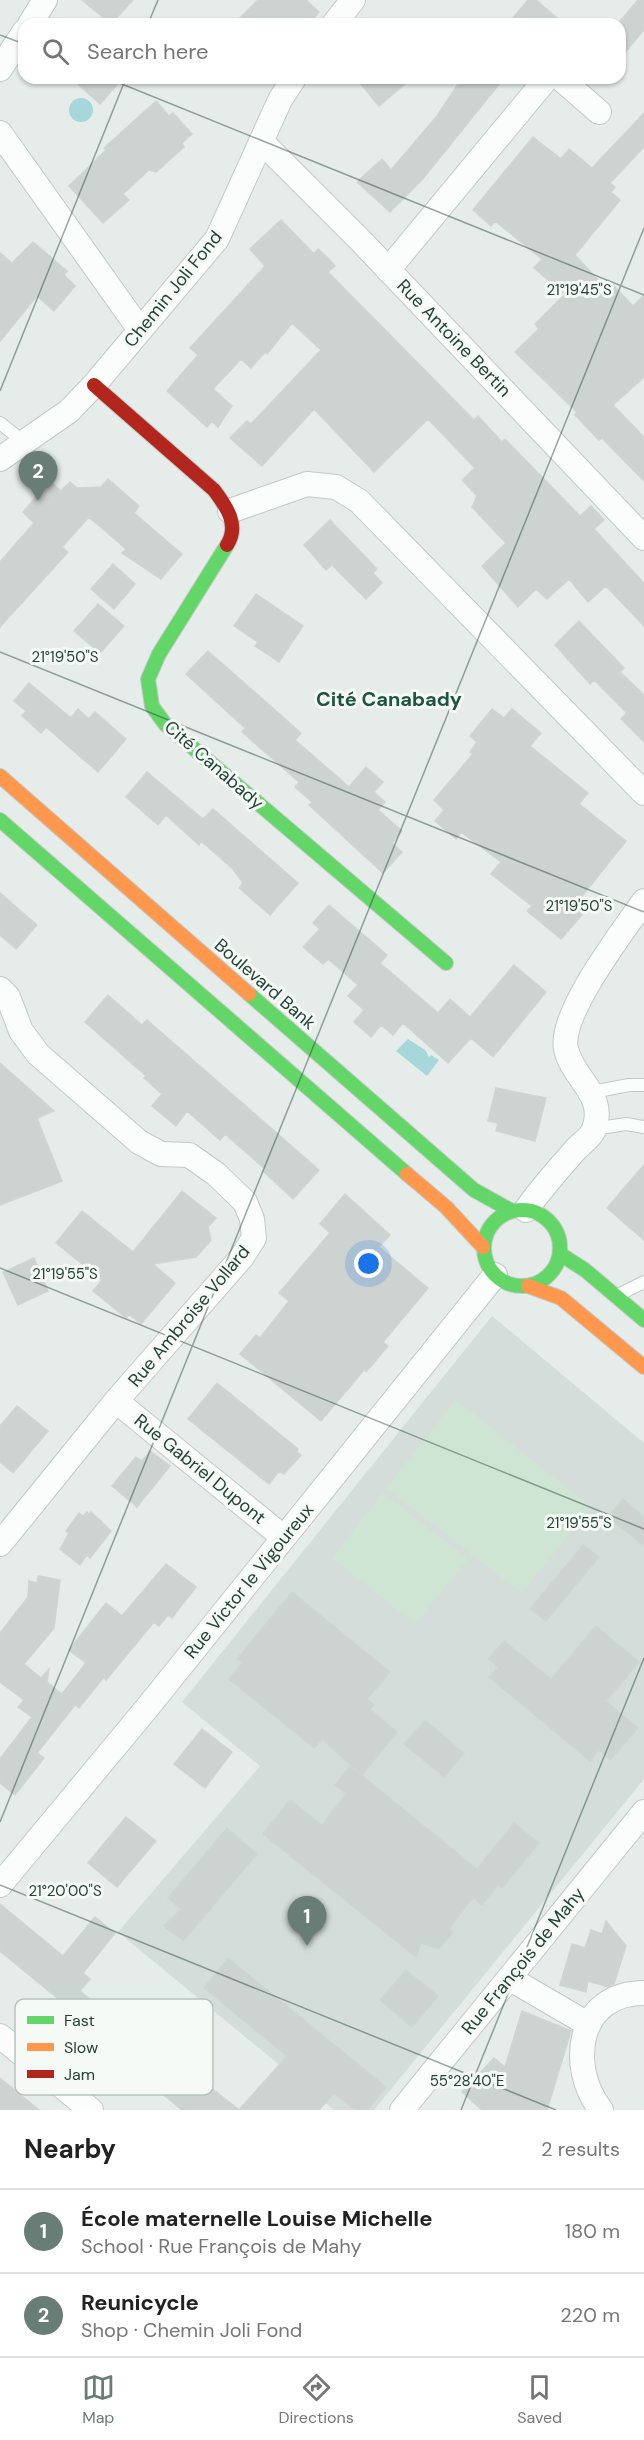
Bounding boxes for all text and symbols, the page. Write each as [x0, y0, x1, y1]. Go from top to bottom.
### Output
search box [18, 18, 626, 84]
icon: search [39, 35, 72, 68]
text: Search here [87, 37, 208, 66]
street label: Chemin Joli Fond [119, 226, 227, 352]
street label: Rue Antoine Bertin [392, 274, 516, 402]
text: 21°19'45"S [546, 280, 612, 300]
pin: 2 [18, 452, 57, 501]
text: 21°19'50"S [32, 647, 99, 667]
district label: Cité Canabady [316, 686, 462, 712]
street label: Cité Canabady [159, 715, 269, 815]
text: 21°19'50"S [546, 896, 613, 916]
street label: Boulevard Bank [209, 933, 321, 1035]
street label: Rue Ambroise Vollard [123, 1240, 255, 1392]
your location [354, 1249, 383, 1278]
text: 21°19'55"S [32, 1264, 98, 1284]
street label: Rue Gabriel Dupont [129, 1408, 271, 1530]
street label: Rue Victor le Vigoureux [179, 1498, 319, 1664]
text: 21°19'55"S [546, 1513, 612, 1533]
text: 21°20'00"S [28, 1881, 102, 1901]
street label: Rue François de Mahy [456, 1882, 590, 2040]
pin: 1 [288, 1896, 326, 1946]
legend [15, 1999, 213, 2095]
text: Fast [64, 2010, 95, 2031]
text: Slow [64, 2037, 98, 2058]
text: Jam [64, 2064, 95, 2085]
text: 55°28'40"E [430, 2071, 504, 2091]
text: Nearby [24, 2132, 116, 2166]
text: 2 results [541, 2136, 620, 2162]
text: École maternelle Louise Michelle [81, 2204, 432, 2233]
text: 1 [40, 2218, 47, 2244]
text: 180 m [565, 2218, 620, 2244]
text: School · Rue François de Mahy [81, 2233, 362, 2259]
text: Reunicycle [81, 2288, 199, 2317]
text: 2 [38, 2302, 49, 2328]
text: 220 m [560, 2302, 620, 2328]
text: Shop · Chemin Joli Fond [81, 2317, 302, 2343]
tab: Map [82, 2371, 115, 2428]
tab: Directions [278, 2371, 354, 2428]
tab: Saved [517, 2371, 562, 2428]

